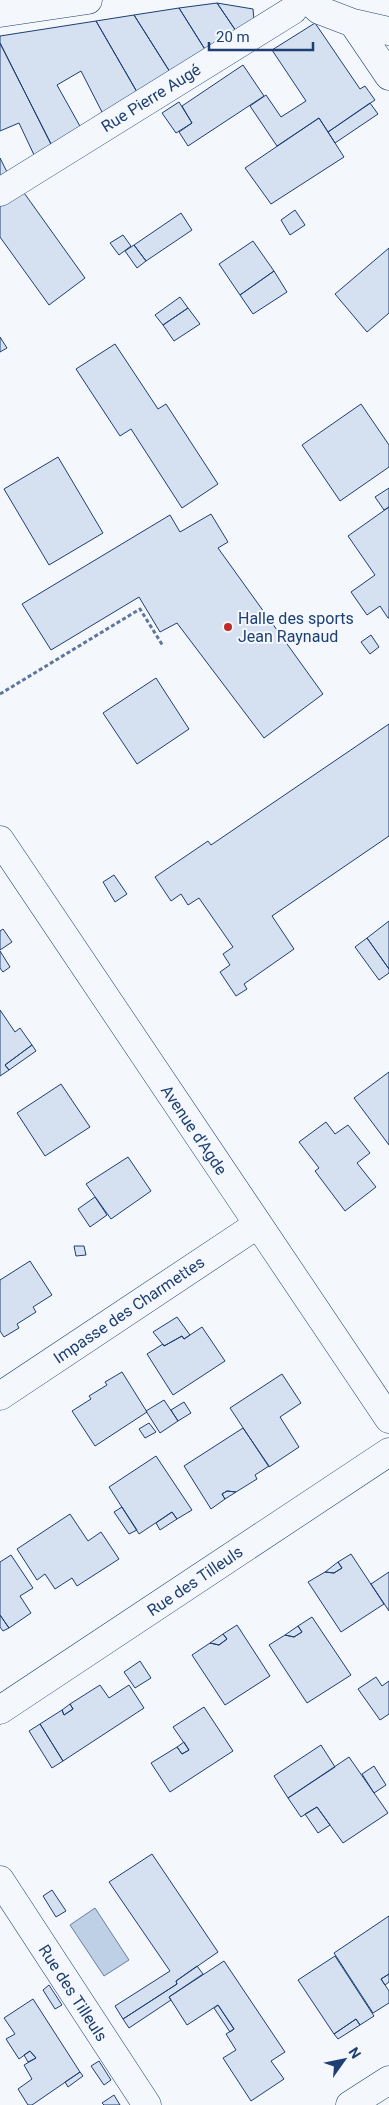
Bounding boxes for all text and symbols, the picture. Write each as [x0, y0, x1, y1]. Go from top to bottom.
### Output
scale bar [209, 20, 313, 52]
text: 20 m [216, 28, 250, 46]
street label: Rue Pierre Augé [98, 60, 204, 136]
place label: Halle des sports Jean Raynaud [238, 609, 354, 646]
marker: Halle des sports Jean Raynaud [222, 621, 234, 633]
street label: Avenue d'Agde [157, 1082, 231, 1178]
street label: Impasse des Charmettes [50, 1252, 208, 1368]
street label: Rue des Tilleuls [144, 1542, 246, 1620]
street label: Rue des Tilleuls [35, 1941, 111, 2045]
north arrow [319, 2035, 369, 2085]
text: N [345, 2044, 364, 2061]

